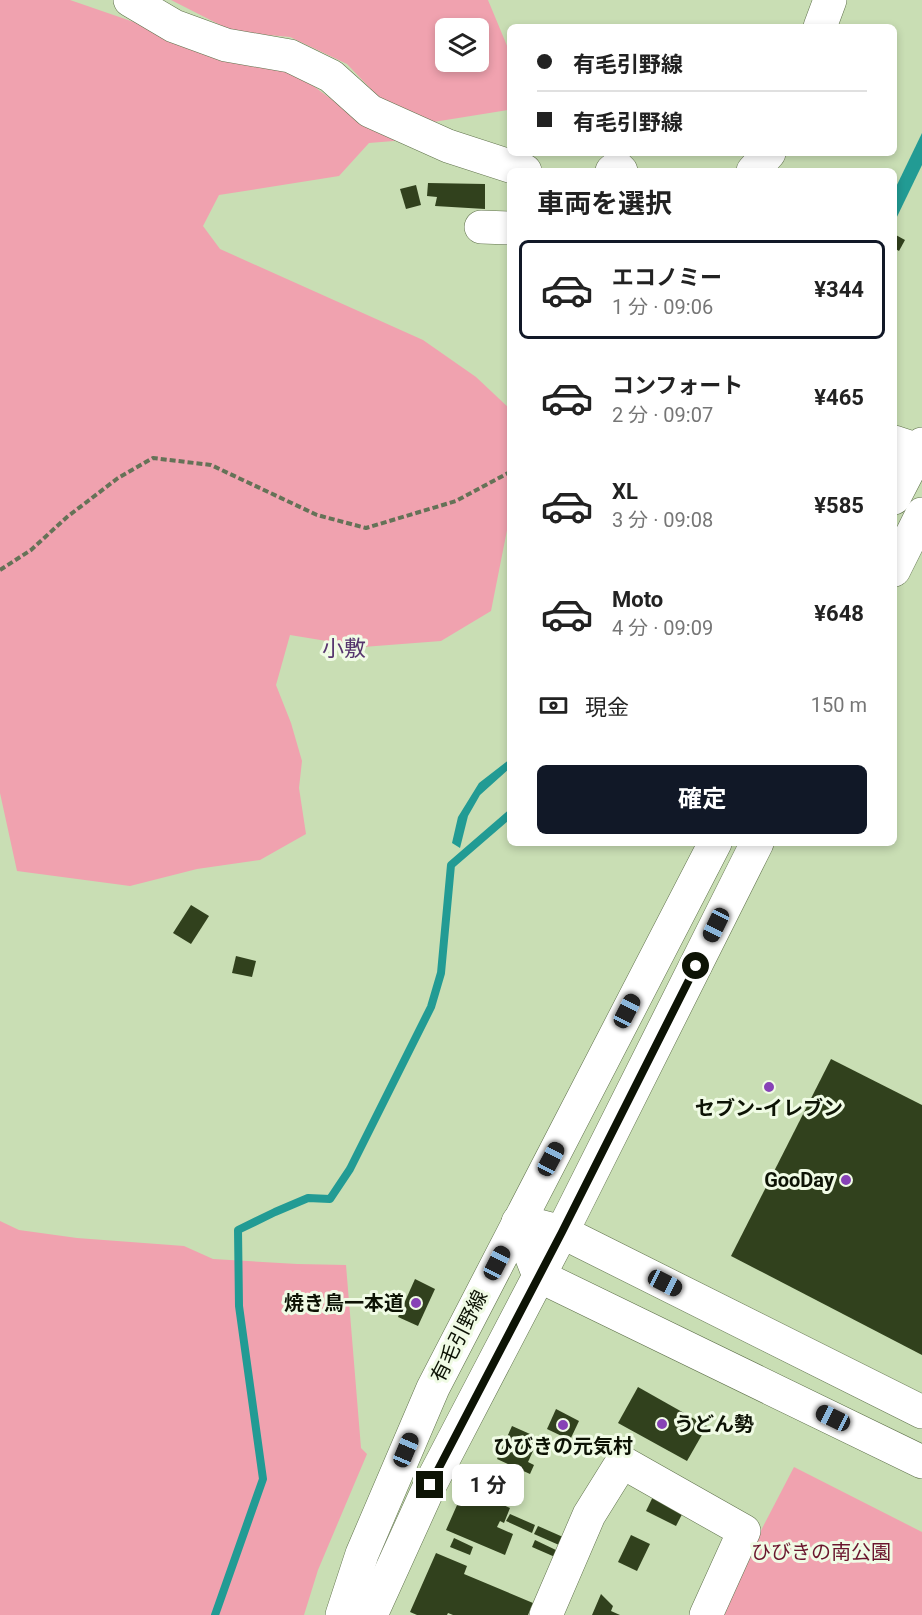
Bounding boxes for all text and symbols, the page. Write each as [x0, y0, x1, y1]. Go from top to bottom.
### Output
map controls [435, 18, 489, 72]
button: layers [435, 18, 489, 72]
text: 有毛引野線 [573, 52, 683, 77]
text: 有毛引野線 [573, 110, 683, 135]
text: 車両を選択 [537, 188, 672, 220]
icon: car [540, 263, 594, 317]
text: エコノミー [612, 265, 722, 290]
text: ¥344 [814, 277, 864, 302]
text: 1 分 · 09:06 [612, 295, 713, 319]
icon: car [540, 371, 594, 425]
text: コンフォート [612, 373, 743, 398]
text: ¥465 [814, 385, 864, 410]
text: 2 分 · 09:07 [612, 403, 713, 427]
icon: car [540, 479, 594, 533]
text: XL [612, 479, 638, 504]
text: ¥585 [814, 493, 864, 518]
text: 3 分 · 09:08 [612, 508, 713, 532]
icon: car [540, 587, 594, 641]
text: Moto [612, 587, 663, 612]
text: ¥648 [814, 601, 864, 626]
text: 4 分 · 09:09 [612, 616, 713, 640]
district label: 小敷 [322, 636, 366, 661]
icon: cash [537, 689, 570, 722]
text: 150 m [811, 693, 867, 717]
text: 現金 [585, 695, 629, 720]
button: 確定 [537, 765, 867, 834]
car [700, 905, 732, 945]
route start [682, 952, 709, 979]
car [611, 991, 643, 1031]
marker: セブン-イレブン [762, 1080, 776, 1094]
place label: セブン-イレブン [695, 1096, 843, 1120]
car [535, 1139, 567, 1179]
place label: GooDay [764, 1168, 835, 1192]
marker: GooDay [839, 1173, 853, 1187]
car [481, 1243, 513, 1283]
car [645, 1267, 685, 1299]
street label: 有毛引野線 [426, 1286, 492, 1386]
place label: 焼き鳥一本道 [284, 1291, 404, 1315]
marker: 焼き鳥一本道 [409, 1296, 423, 1310]
car [813, 1402, 853, 1434]
place label: うどん勢 [674, 1412, 754, 1436]
marker: うどん勢 [655, 1417, 669, 1431]
marker: ひびきの元気村 [556, 1418, 570, 1432]
car [391, 1430, 421, 1470]
place label: ひびきの元気村 [493, 1434, 633, 1458]
callout: 1 分 [451, 1464, 523, 1506]
route end [416, 1471, 443, 1498]
text: 1 分 [470, 1473, 506, 1497]
park label: ひびきの南公園 [751, 1540, 891, 1564]

